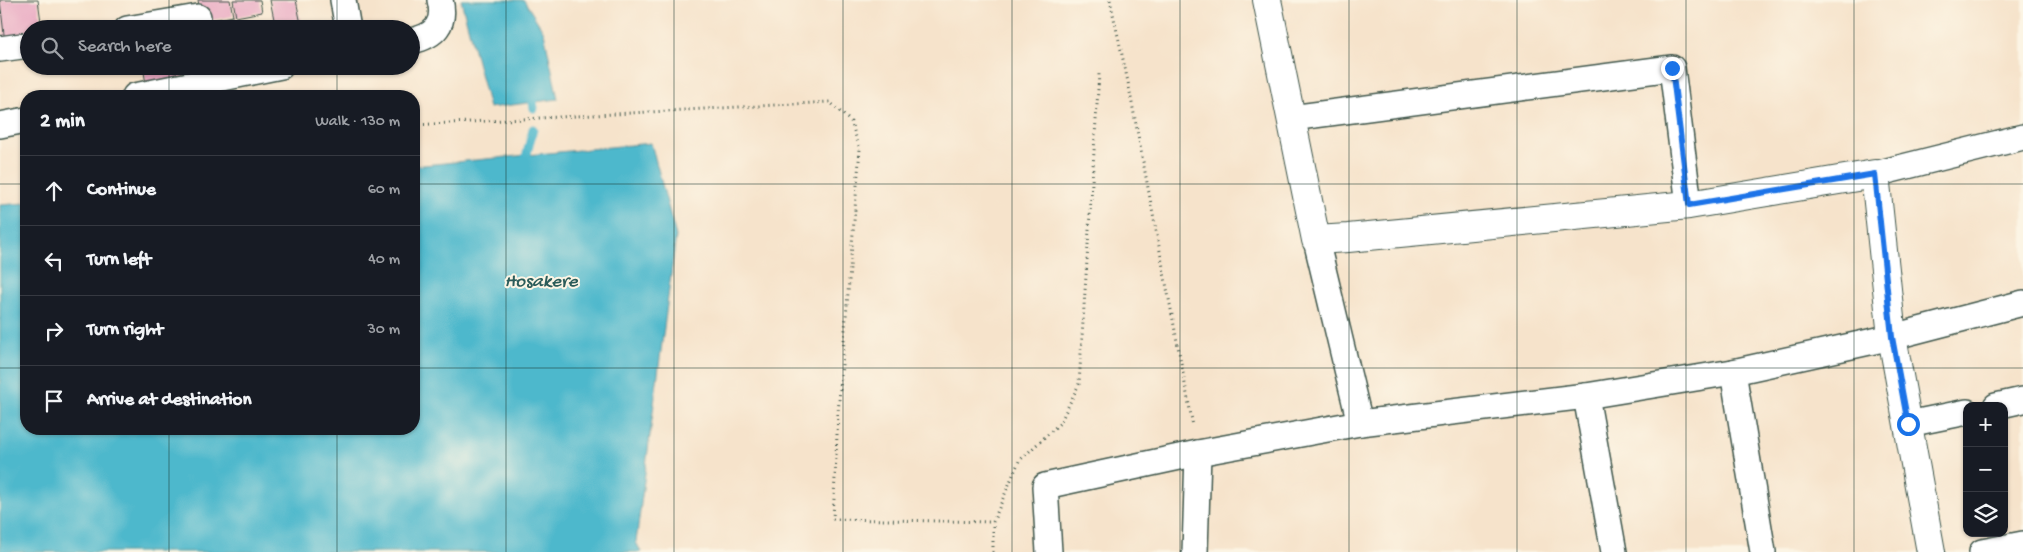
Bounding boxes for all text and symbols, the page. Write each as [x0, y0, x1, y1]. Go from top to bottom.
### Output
search box [20, 20, 420, 75]
icon: search [38, 34, 66, 62]
text: Search here [78, 36, 172, 59]
route end [1661, 57, 1684, 80]
text: 2 min [40, 110, 85, 135]
text: Walk · 130 m [315, 113, 400, 132]
icon: ahead [40, 177, 68, 205]
text: Continue [87, 179, 156, 202]
text: 60 m [368, 181, 400, 200]
icon: left [40, 247, 68, 275]
text: Turn left [87, 249, 151, 272]
text: 40 m [368, 251, 400, 270]
water label: Hosakere [504, 271, 579, 294]
icon: right [40, 317, 68, 345]
text: Turn right [87, 319, 163, 342]
text: 30 m [367, 321, 400, 340]
icon: arrive [40, 387, 68, 415]
text: Arrive at destination [87, 389, 251, 412]
map controls [1963, 402, 2008, 537]
button: + [1963, 402, 2008, 447]
route start [1897, 413, 1920, 436]
button: − [1963, 447, 2008, 492]
button: layers [1963, 492, 2008, 537]

